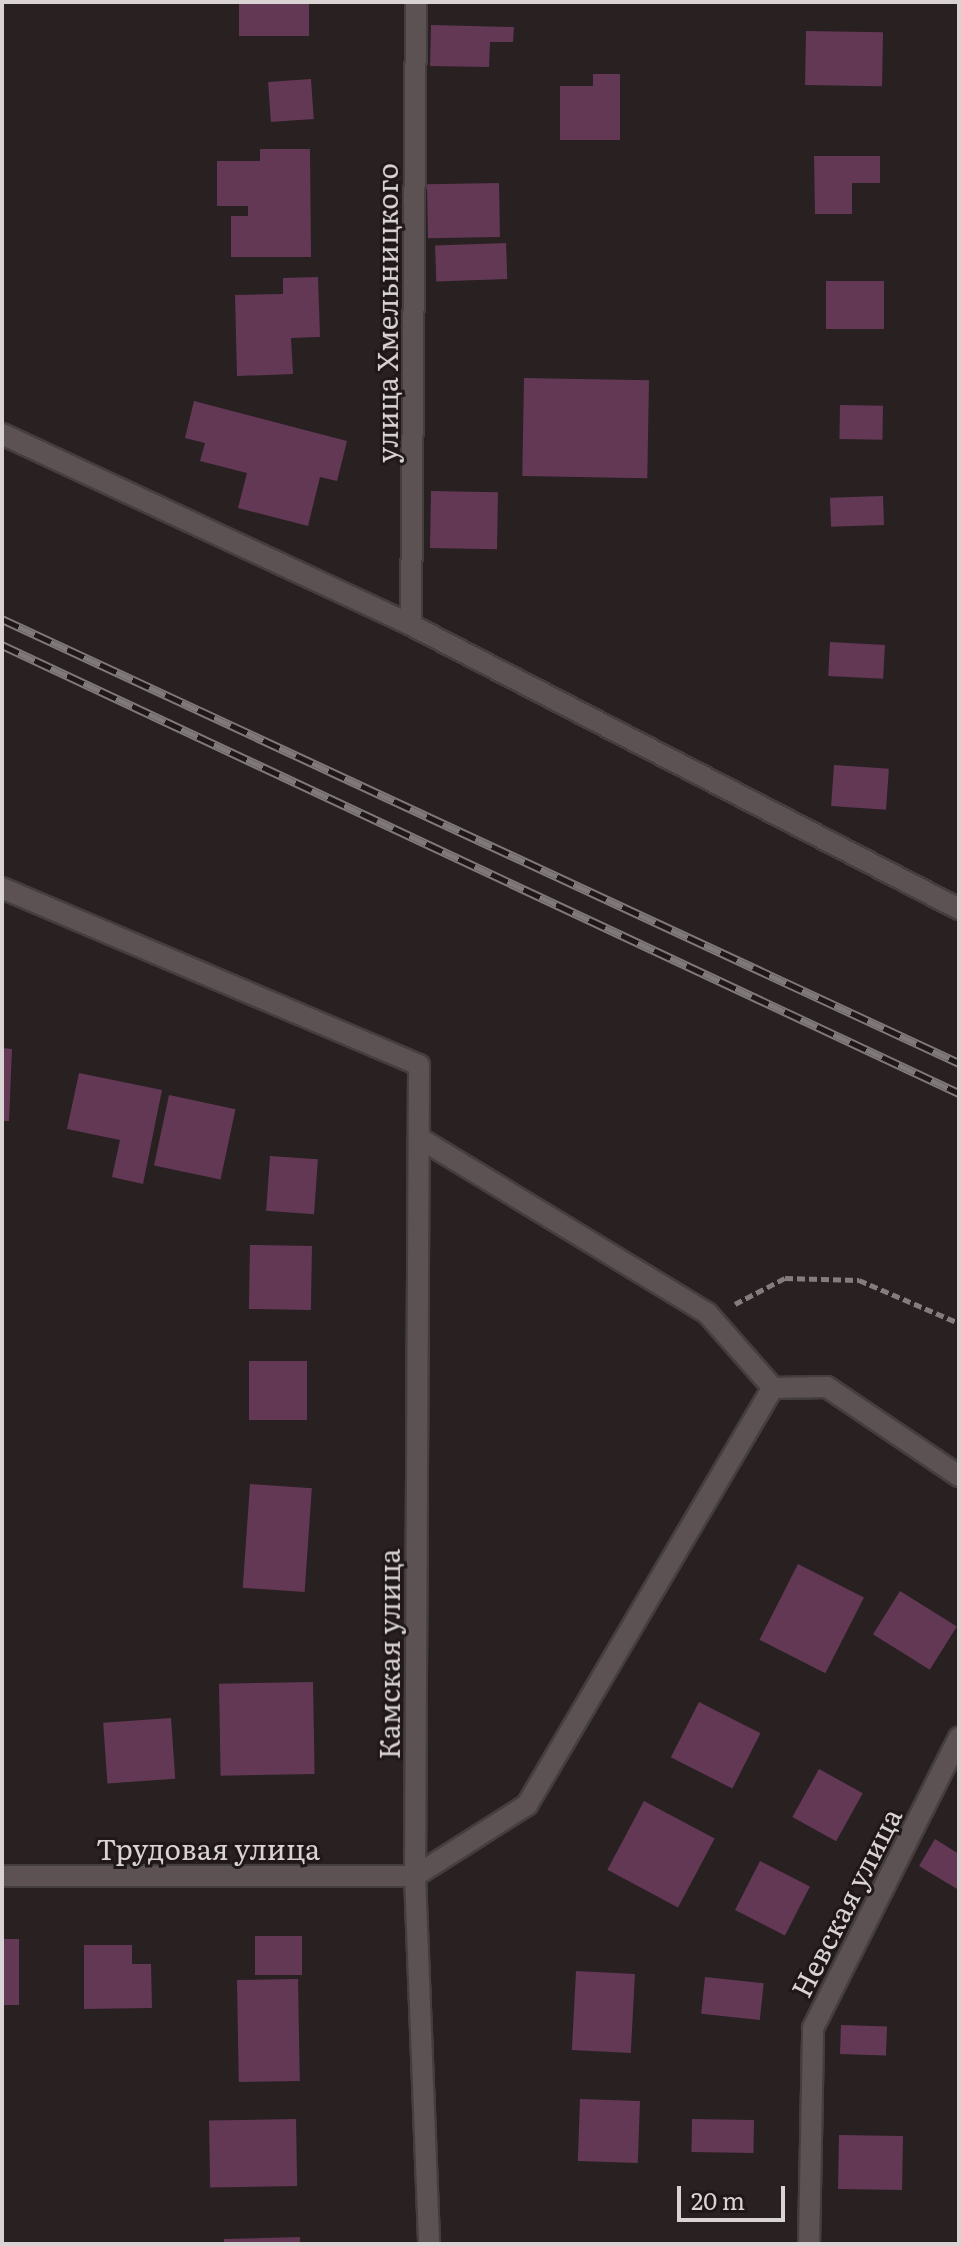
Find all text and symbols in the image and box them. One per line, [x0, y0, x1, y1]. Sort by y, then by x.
street label: улица Хмельницкого [369, 163, 403, 463]
street label: Камская улица [371, 1549, 405, 1759]
street label: Невская улица [783, 1802, 907, 2002]
street label: Трудовая улица [96, 1831, 320, 1865]
scale bar [681, 2170, 789, 2220]
text: 20 m [691, 2182, 745, 2217]

